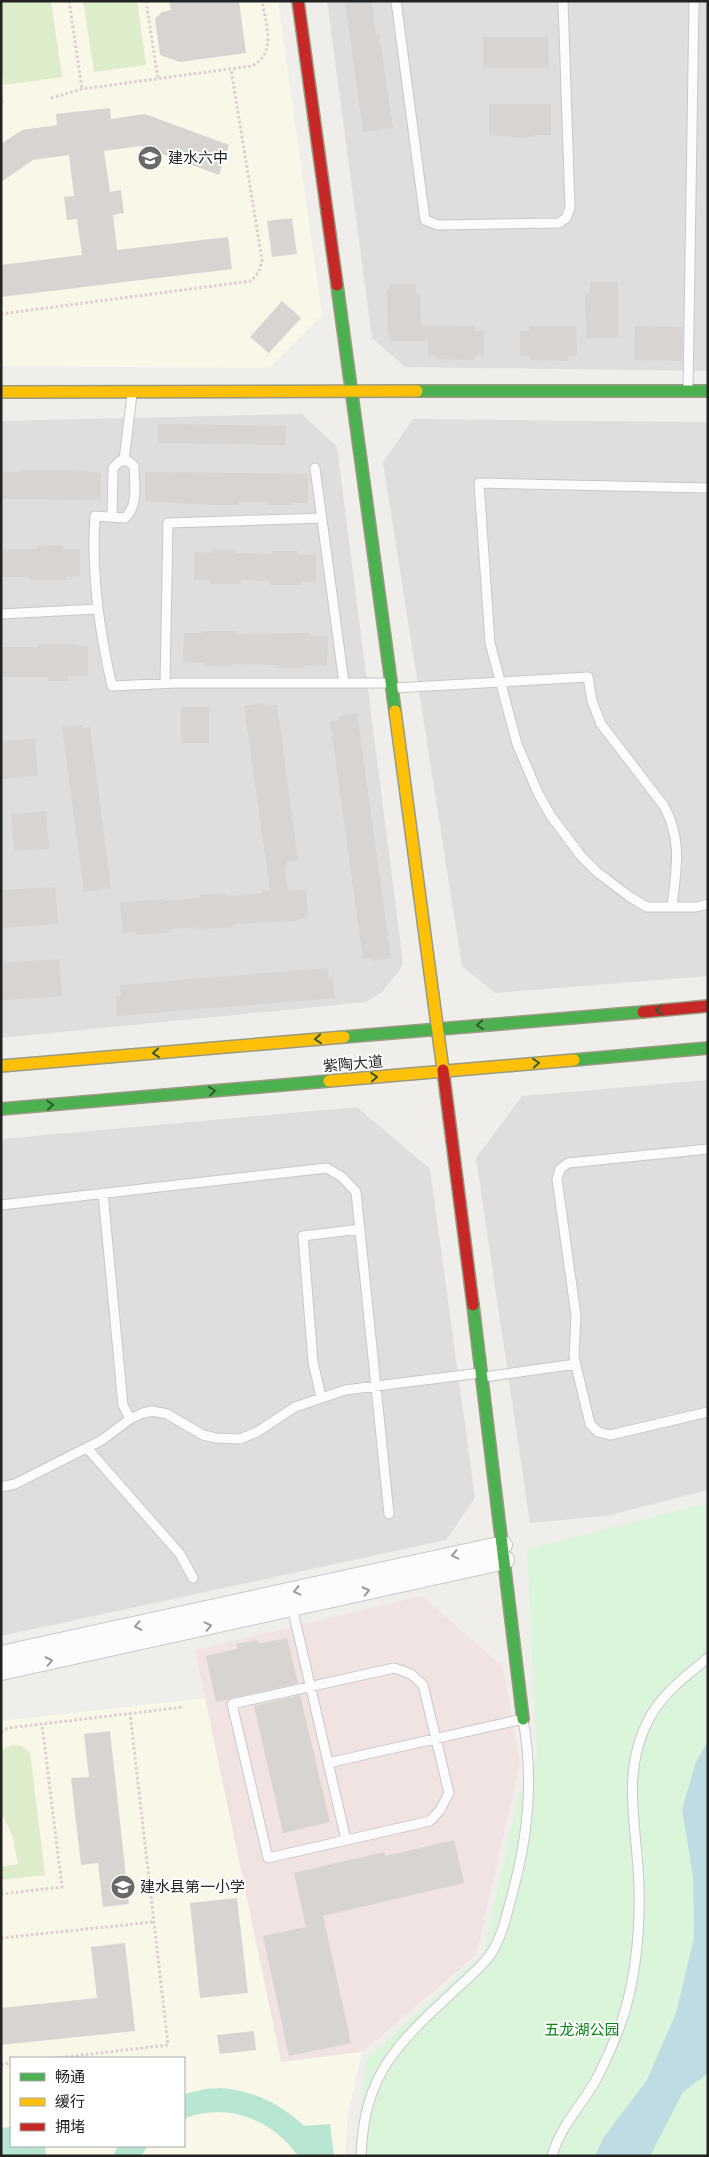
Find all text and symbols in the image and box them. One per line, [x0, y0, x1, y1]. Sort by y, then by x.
school or university icon: 建水六中 [137, 145, 163, 171]
place label: 建水六中 [168, 148, 228, 168]
one-way arrow [655, 1004, 663, 1015]
one-way arrow [476, 1019, 484, 1030]
one-way arrow [314, 1033, 322, 1044]
one-way arrow [152, 1047, 160, 1058]
street label: 紫陶大道 [322, 1051, 384, 1077]
one-way arrow [532, 1058, 540, 1069]
one-way arrow [370, 1072, 378, 1083]
one-way arrow [208, 1085, 216, 1096]
one-way arrow [46, 1100, 54, 1111]
one-way arrow [451, 1549, 460, 1560]
one-way arrow [292, 1585, 301, 1596]
one-way arrow [362, 1586, 371, 1597]
one-way arrow [134, 1620, 143, 1631]
one-way arrow [203, 1621, 212, 1632]
one-way arrow [45, 1656, 53, 1667]
school or university icon: 建水县第一小学 [110, 1874, 136, 1900]
place label: 建水县第一小学 [140, 1877, 245, 1897]
park label: 五龙湖公园 [544, 2020, 620, 2040]
legend [10, 2057, 185, 2147]
text: 畅通 [55, 2067, 85, 2087]
text: 缓行 [55, 2092, 85, 2112]
text: 拥堵 [55, 2117, 85, 2137]

